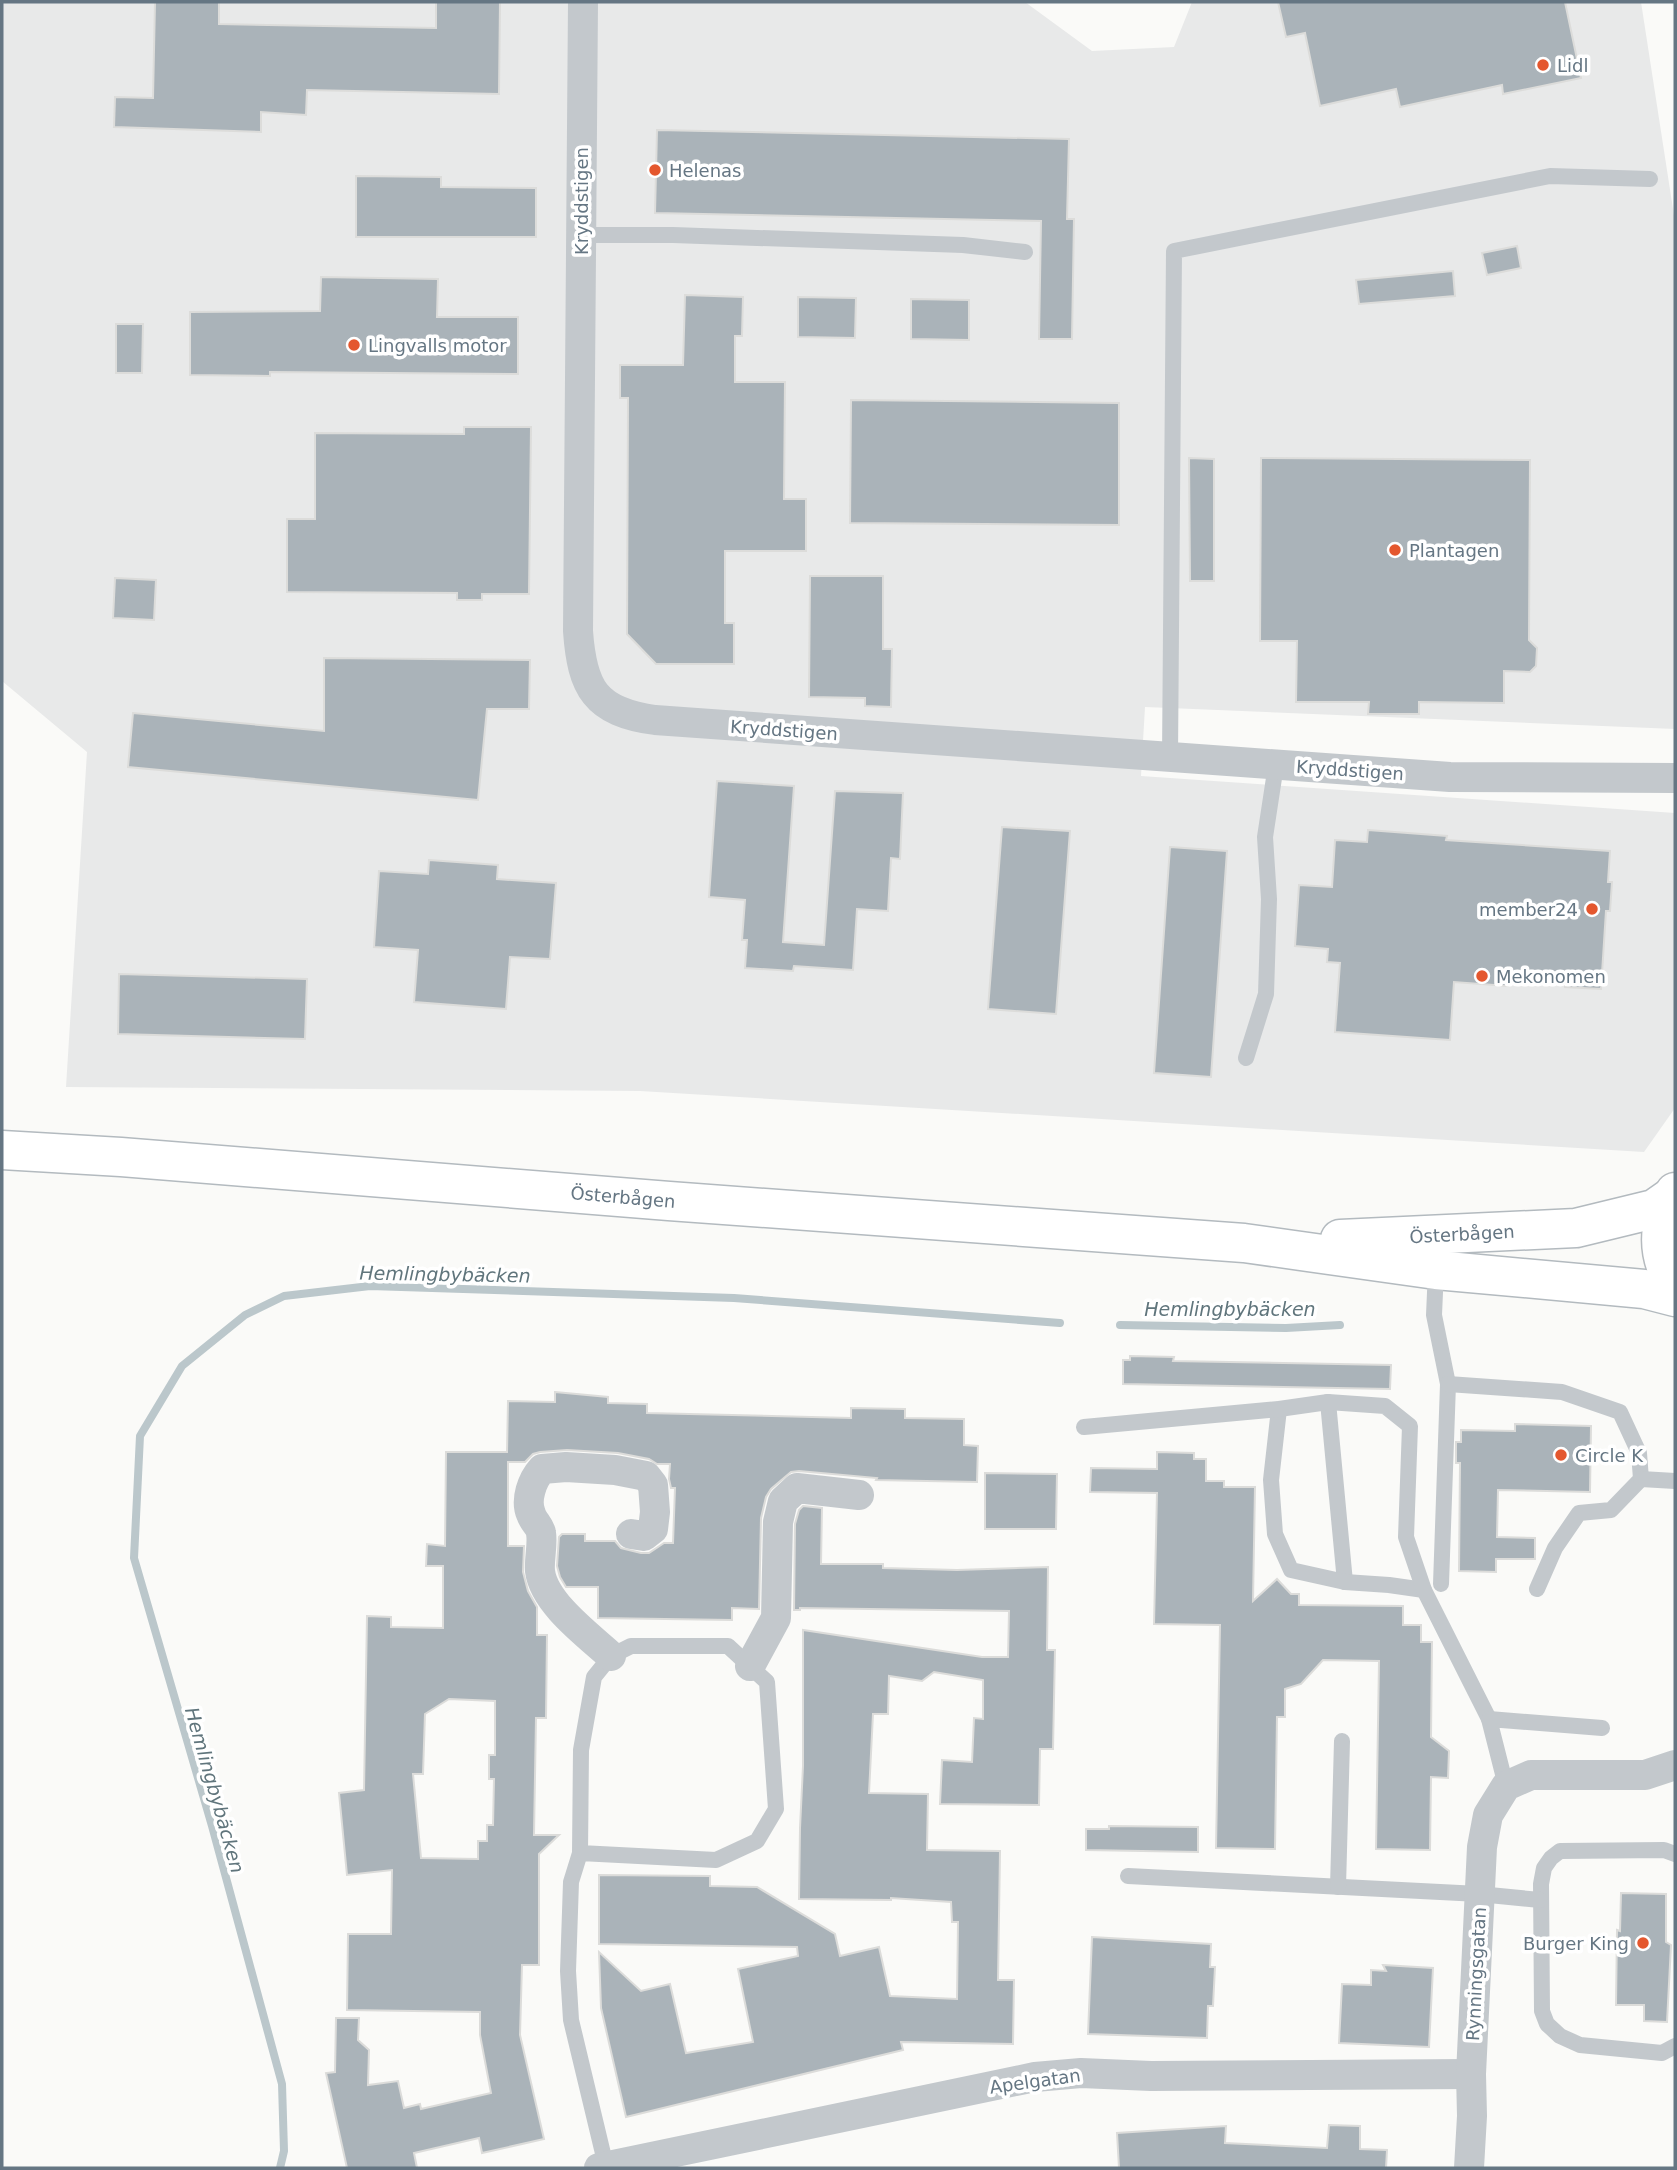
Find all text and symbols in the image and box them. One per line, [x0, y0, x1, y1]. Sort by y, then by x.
place label: Lidl [1557, 55, 1588, 76]
marker: Lidl [1535, 57, 1551, 73]
street label: Kryddstigen [571, 147, 592, 255]
place label: Helenas [669, 160, 742, 181]
marker: Helenas [647, 162, 663, 178]
place label: Lingvalls motor [368, 335, 507, 356]
marker: Lingvalls motor [346, 337, 362, 353]
place label: Plantagen [1409, 540, 1499, 561]
marker: Plantagen [1387, 542, 1403, 558]
street label: Kryddstigen [729, 716, 839, 744]
street label: Kryddstigen [1295, 756, 1405, 784]
place label: member24 [1479, 899, 1578, 920]
marker: member24 [1584, 901, 1600, 917]
place label: Mekonomen [1496, 966, 1606, 987]
marker: Mekonomen [1474, 968, 1490, 984]
street label: Österbågen [570, 1182, 676, 1212]
street label: Österbågen [1409, 1221, 1515, 1247]
water label: Hemlingbybäcken [359, 1262, 531, 1286]
water label: Hemlingbybäcken [1144, 1298, 1316, 1320]
place label: Circle K [1575, 1445, 1644, 1466]
marker: Circle K [1553, 1447, 1569, 1463]
water label: Hemlingbybäcken [181, 1705, 249, 1875]
street label: Rynningsgatan [1462, 1906, 1490, 2042]
place label: Burger King [1523, 1933, 1629, 1954]
marker: Burger King [1635, 1935, 1651, 1951]
street label: Apelgatan [988, 2064, 1082, 2098]

